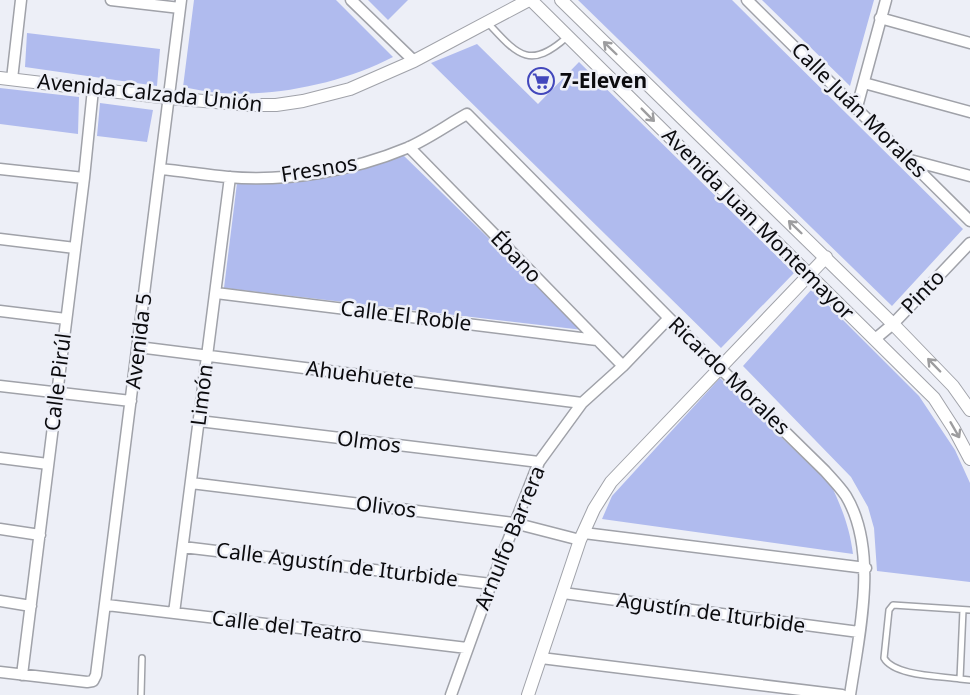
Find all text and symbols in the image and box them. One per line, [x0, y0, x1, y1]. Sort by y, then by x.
street label: Calle Juán Morales [786, 35, 934, 183]
one-way arrow [603, 40, 618, 55]
street label: Avenida Calzada Unión [36, 66, 264, 118]
supermarket icon: 7-Eleven [526, 66, 556, 96]
place label: 7-Eleven [560, 66, 647, 94]
one-way arrow [640, 108, 655, 122]
street label: Avenida Juan Montemayor [657, 121, 861, 326]
street label: Fresnos [279, 148, 359, 188]
one-way arrow [788, 220, 803, 235]
street label: Ébano [485, 224, 548, 288]
street label: Pinto [894, 263, 950, 320]
street label: Avenida 5 [118, 291, 158, 390]
street label: Calle El Roble [339, 293, 473, 337]
street label: Ricardo Morales [663, 310, 797, 441]
street label: Calle Pirúl [37, 331, 77, 432]
street label: Ahuehuete [305, 354, 416, 395]
one-way arrow [926, 357, 941, 372]
street label: Limón [183, 363, 219, 427]
one-way arrow [949, 421, 961, 438]
street label: Olmos [336, 423, 403, 459]
street label: Arnulfo Barrera [467, 461, 551, 614]
street label: Olivos [354, 488, 418, 524]
street label: Calle Agustín de Iturbide [214, 535, 460, 593]
street label: Agustín de Iturbide [615, 585, 807, 639]
street label: Calle del Teatro [210, 603, 364, 649]

